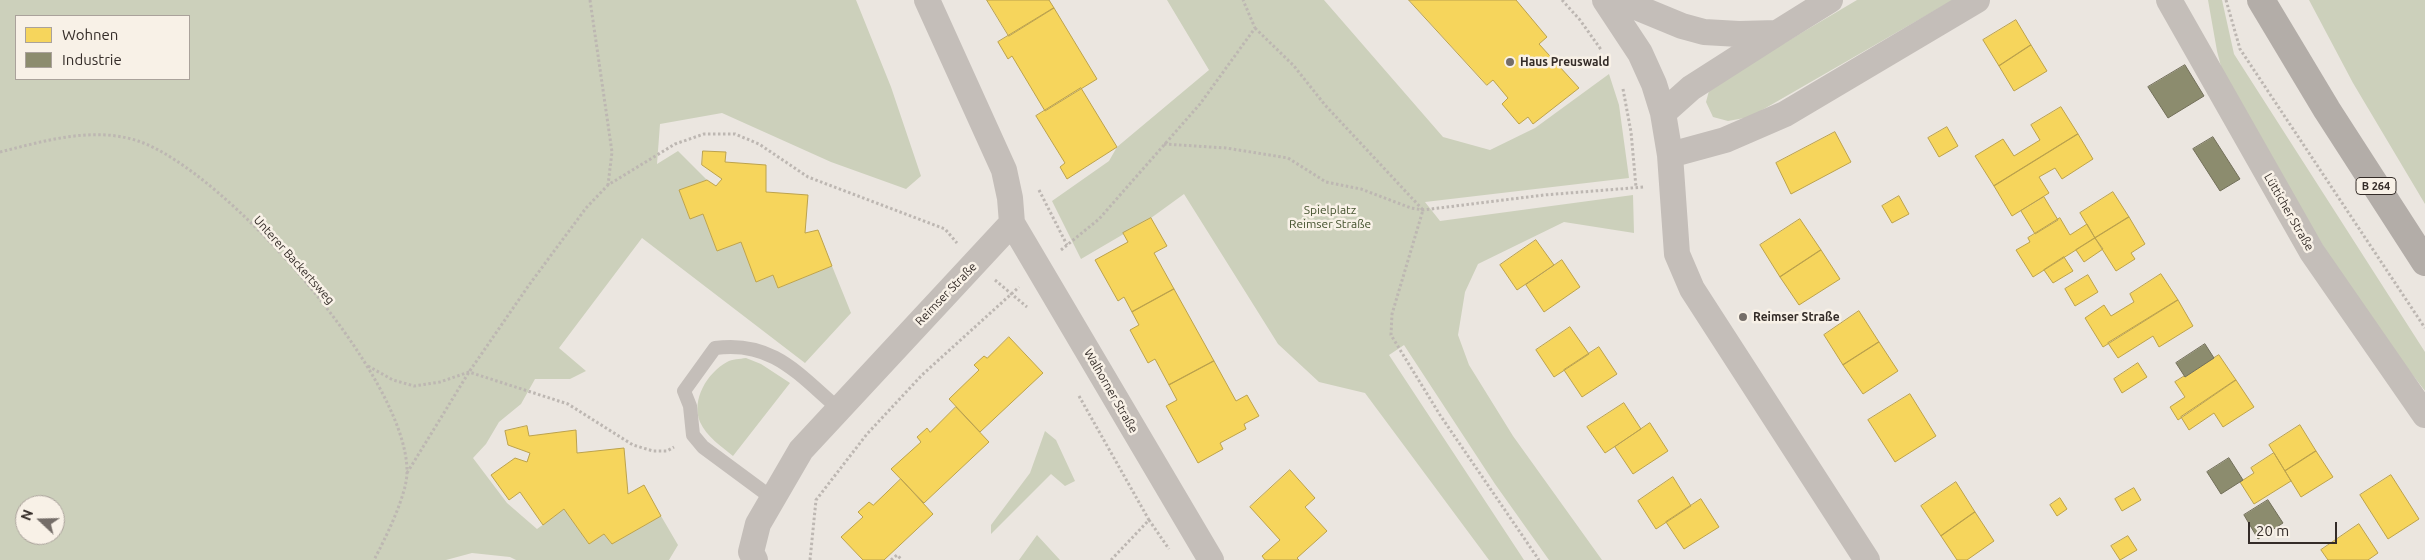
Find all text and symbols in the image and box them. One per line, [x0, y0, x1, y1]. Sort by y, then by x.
legend [15, 15, 190, 80]
text: Wohnen [62, 26, 118, 43]
text: Industrie [62, 51, 122, 68]
place label: Haus Preuswald [1520, 55, 1609, 69]
marker: Haus Preuswald [1504, 56, 1516, 68]
street label: Lütticher Straße [2261, 171, 2317, 253]
road number: B 264 [2356, 178, 2396, 195]
park label: Spielplatz Reimser Straße [1289, 203, 1371, 231]
street label: Unterer Backertsweg [251, 213, 337, 307]
street label: Reimser Straße [912, 259, 980, 329]
place label: Reimser Straße [1753, 310, 1840, 324]
marker: Reimser Straße [1737, 311, 1749, 323]
street label: Walhorner Straße [1081, 346, 1141, 436]
north arrow [15, 495, 65, 545]
text: N [18, 507, 36, 523]
scale bar [2250, 512, 2339, 544]
text: 20 m [2256, 522, 2289, 539]

